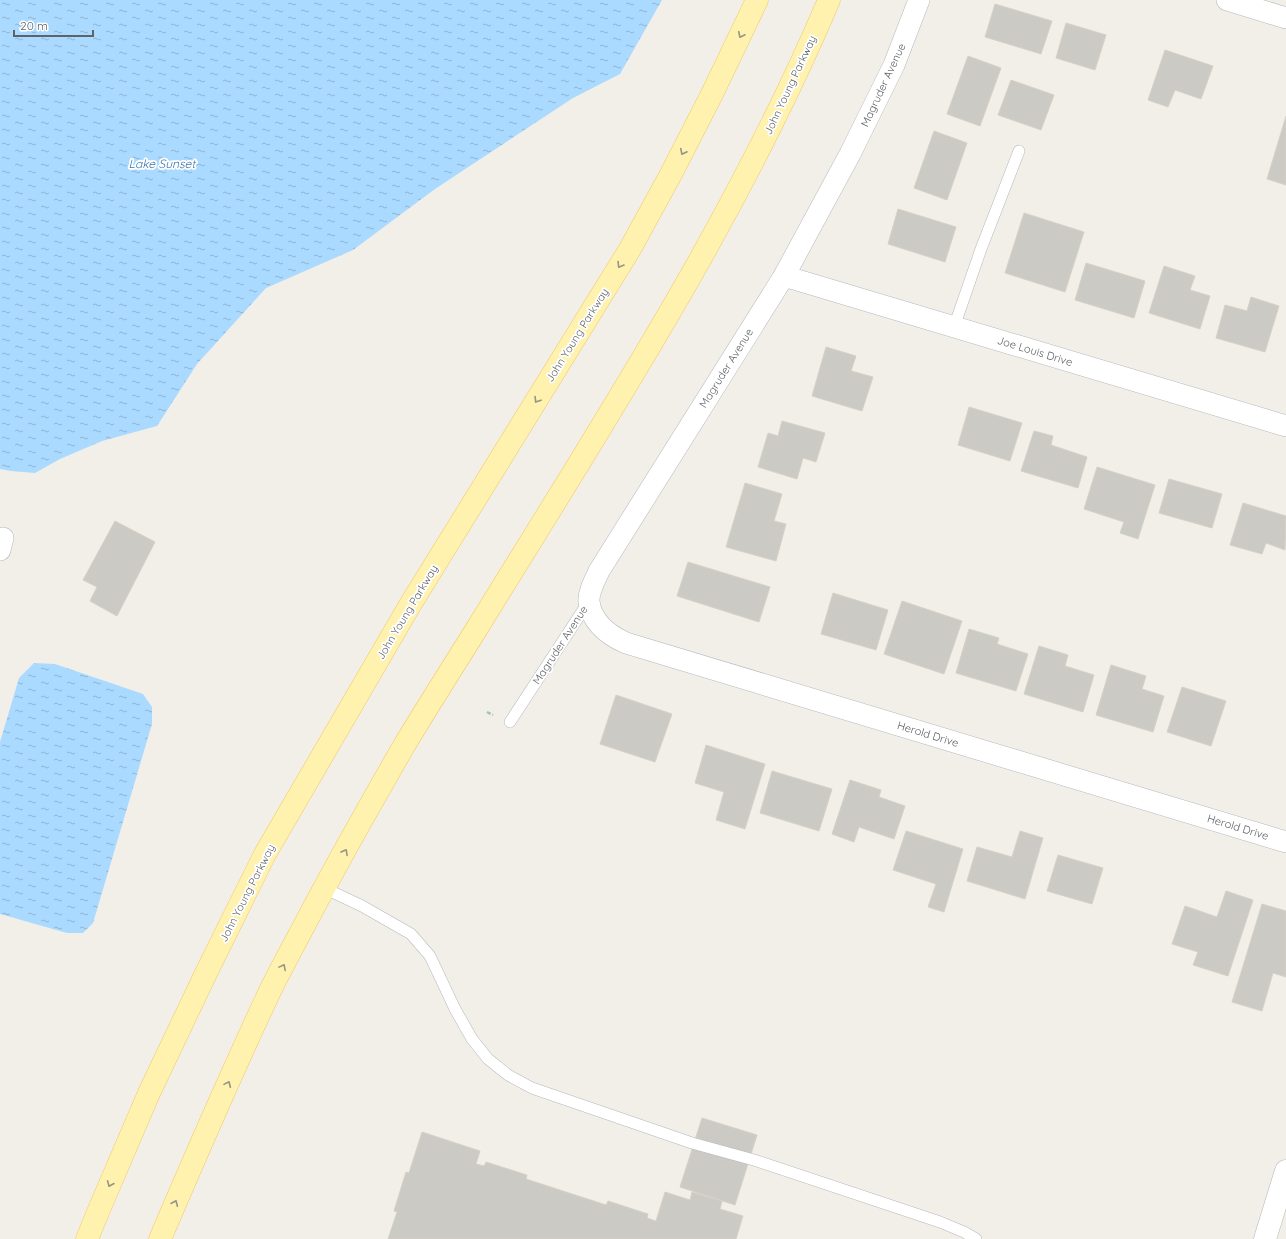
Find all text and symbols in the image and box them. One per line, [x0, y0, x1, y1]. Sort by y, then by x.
scale bar [14, 12, 93, 38]
text: 20 m [20, 18, 48, 33]
one-way arrow [738, 31, 745, 39]
street label: John Young Parkway [761, 33, 819, 137]
street label: Magruder Avenue [857, 41, 909, 129]
one-way arrow [680, 147, 687, 155]
water label: Lake Sunset [129, 156, 197, 171]
one-way arrow [617, 261, 624, 268]
street label: John Young Parkway [542, 286, 612, 384]
street label: Magruder Avenue [696, 326, 756, 410]
street label: Joe Louis Drive [996, 333, 1074, 369]
one-way arrow [534, 396, 542, 403]
street label: John Young Parkway [373, 562, 441, 662]
street label: Magruder Avenue [529, 603, 591, 687]
street label: Herold Drive [896, 718, 960, 750]
street label: Herold Drive [1206, 811, 1270, 843]
street label: John Young Parkway [216, 842, 278, 944]
one-way arrow [340, 849, 347, 856]
one-way arrow [278, 963, 286, 971]
one-way arrow [223, 1081, 231, 1089]
one-way arrow [107, 1179, 115, 1187]
one-way arrow [171, 1200, 179, 1207]

